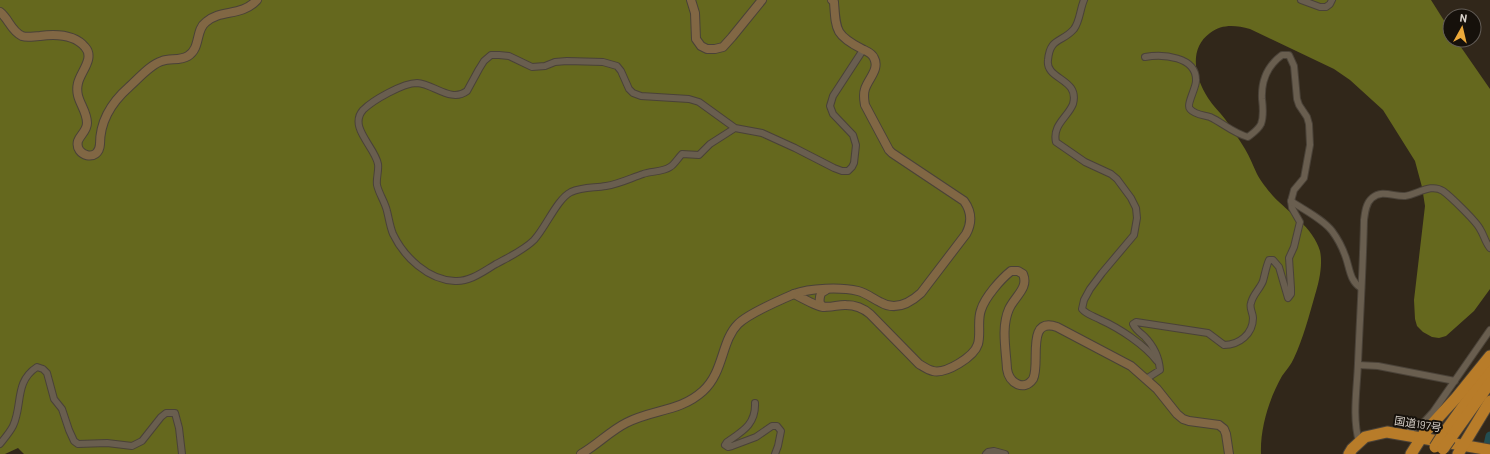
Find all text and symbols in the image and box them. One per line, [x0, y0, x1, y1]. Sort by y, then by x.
north arrow [1442, 8, 1482, 48]
text: N [1459, 11, 1468, 25]
street label: 国道197号 [1393, 413, 1443, 434]

